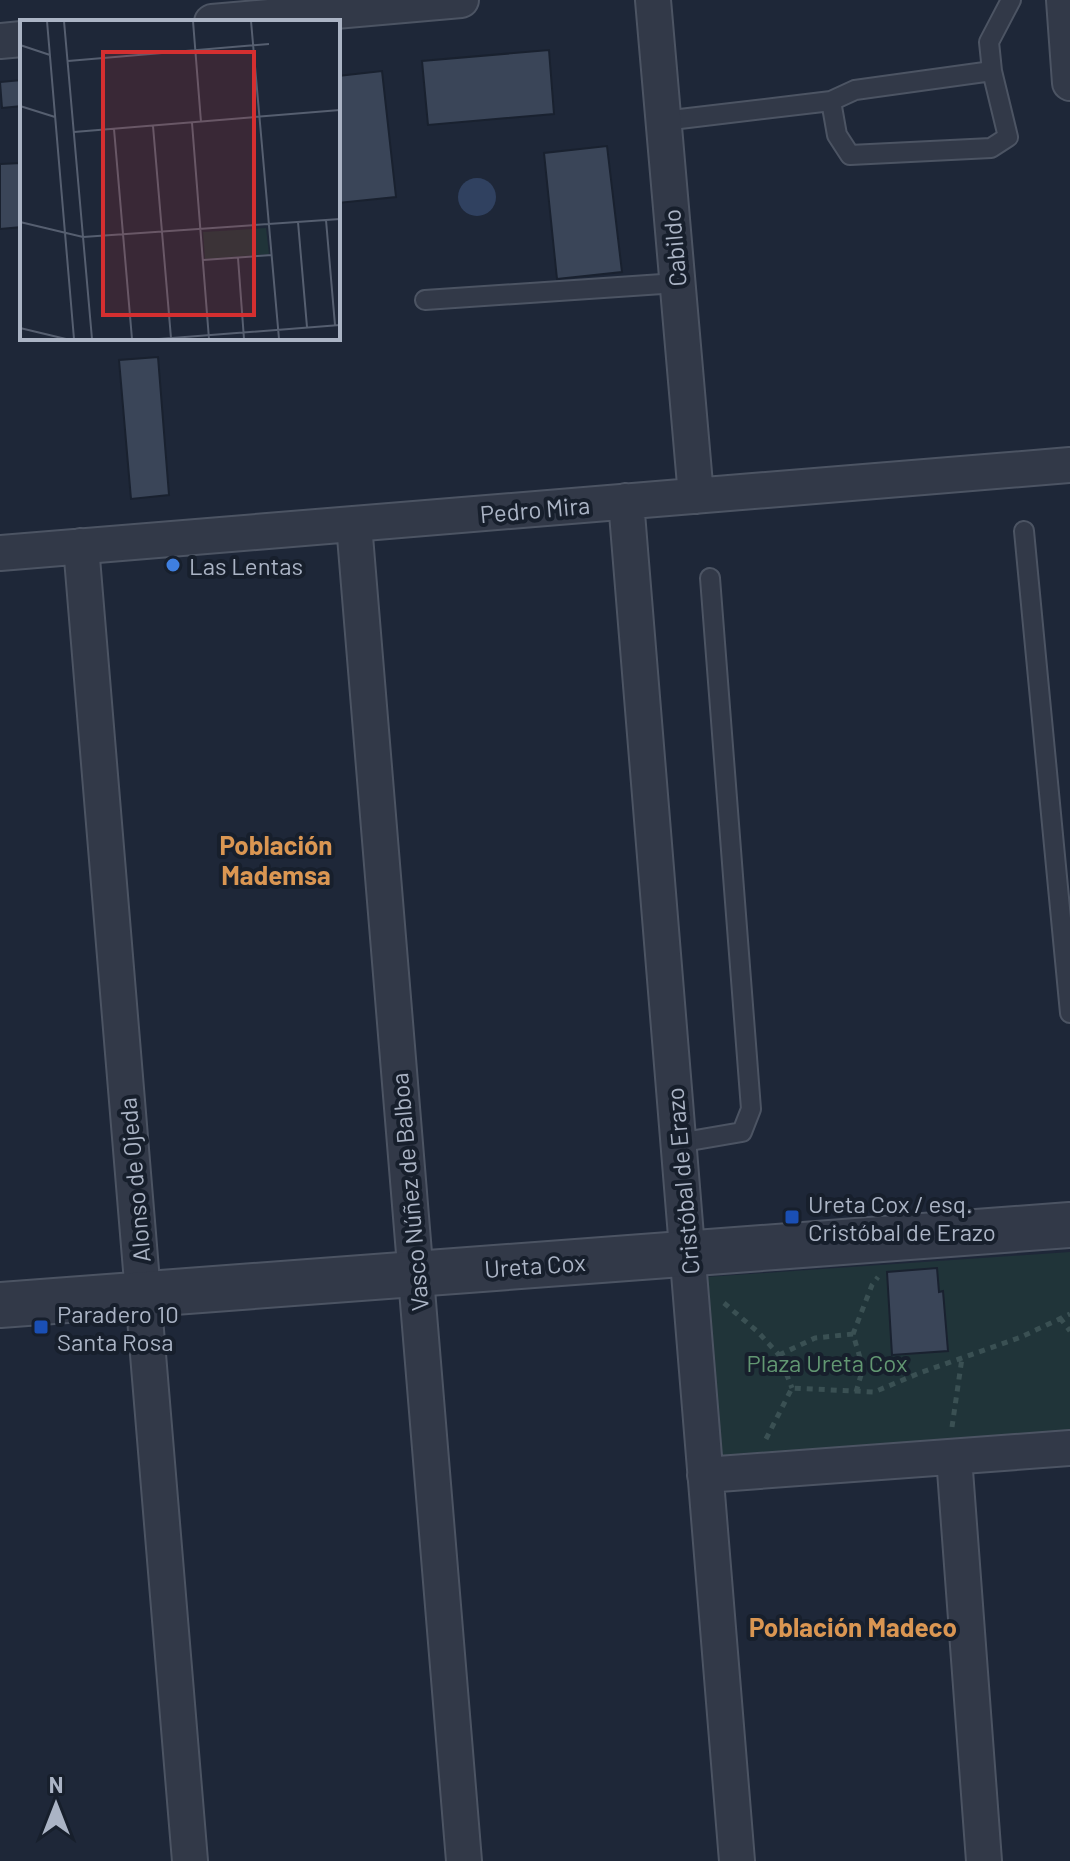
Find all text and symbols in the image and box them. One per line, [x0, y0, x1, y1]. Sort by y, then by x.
inset map [20, 20, 340, 340]
street label: Cabildo [656, 208, 692, 288]
street label: Pedro Mira [479, 490, 591, 528]
place label: Las Lentas [189, 551, 303, 580]
marker: Las Lentas [164, 556, 182, 574]
district label: Población Mademsa [219, 829, 333, 890]
street label: Vasco Núñez de Balboa [384, 1072, 434, 1312]
street label: Cristóbal de Erazo [659, 1086, 705, 1276]
street label: Alonso de Ojeda [112, 1096, 156, 1264]
place label: Ureta Cox / esq. Cristóbal de Erazo [808, 1189, 996, 1246]
marker: Ureta Cox / esq. Cristóbal de Erazo [783, 1208, 801, 1226]
street label: Ureta Cox [483, 1247, 587, 1283]
place label: Paradero 10 Santa Rosa [57, 1299, 179, 1356]
marker: Paradero 10 Santa Rosa [32, 1318, 50, 1336]
park label: Plaza Ureta Cox [746, 1348, 908, 1377]
district label: Población Madeco [749, 1611, 957, 1642]
north arrow [16, 1765, 96, 1845]
text: N [49, 1771, 63, 1797]

